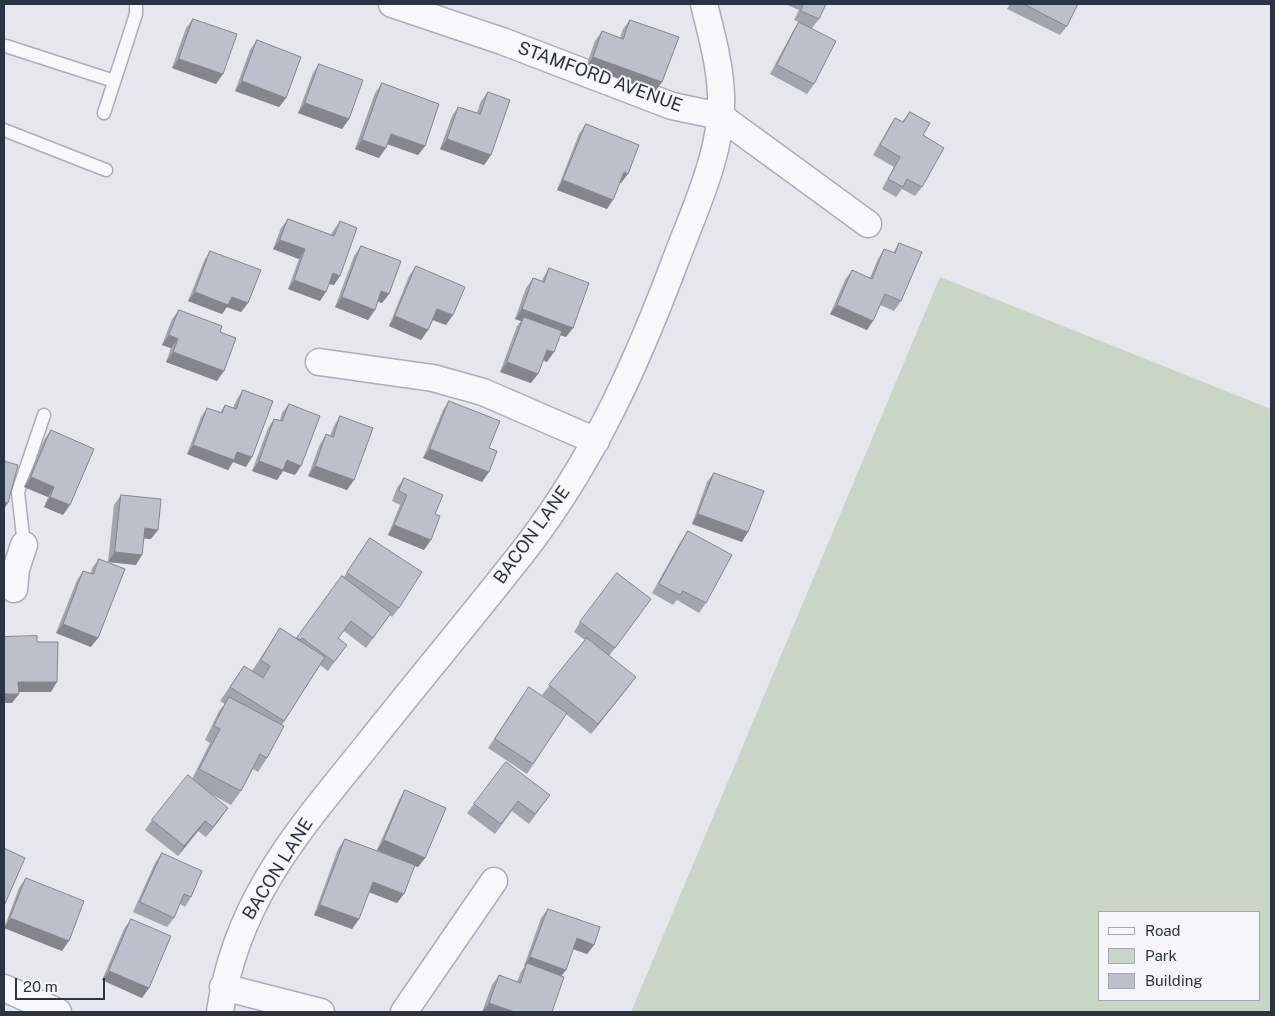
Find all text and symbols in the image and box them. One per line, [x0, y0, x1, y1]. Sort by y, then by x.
street label: STAMFORD AVENUE [515, 37, 685, 117]
street label: BACON LANE [489, 482, 575, 588]
street label: BACON LANE [238, 814, 318, 924]
legend [1098, 911, 1260, 1001]
text: Road [1145, 922, 1181, 939]
text: Park [1145, 947, 1177, 964]
scale bar [18, 968, 108, 1000]
text: Building [1145, 972, 1203, 989]
text: 20 m [23, 978, 58, 995]

